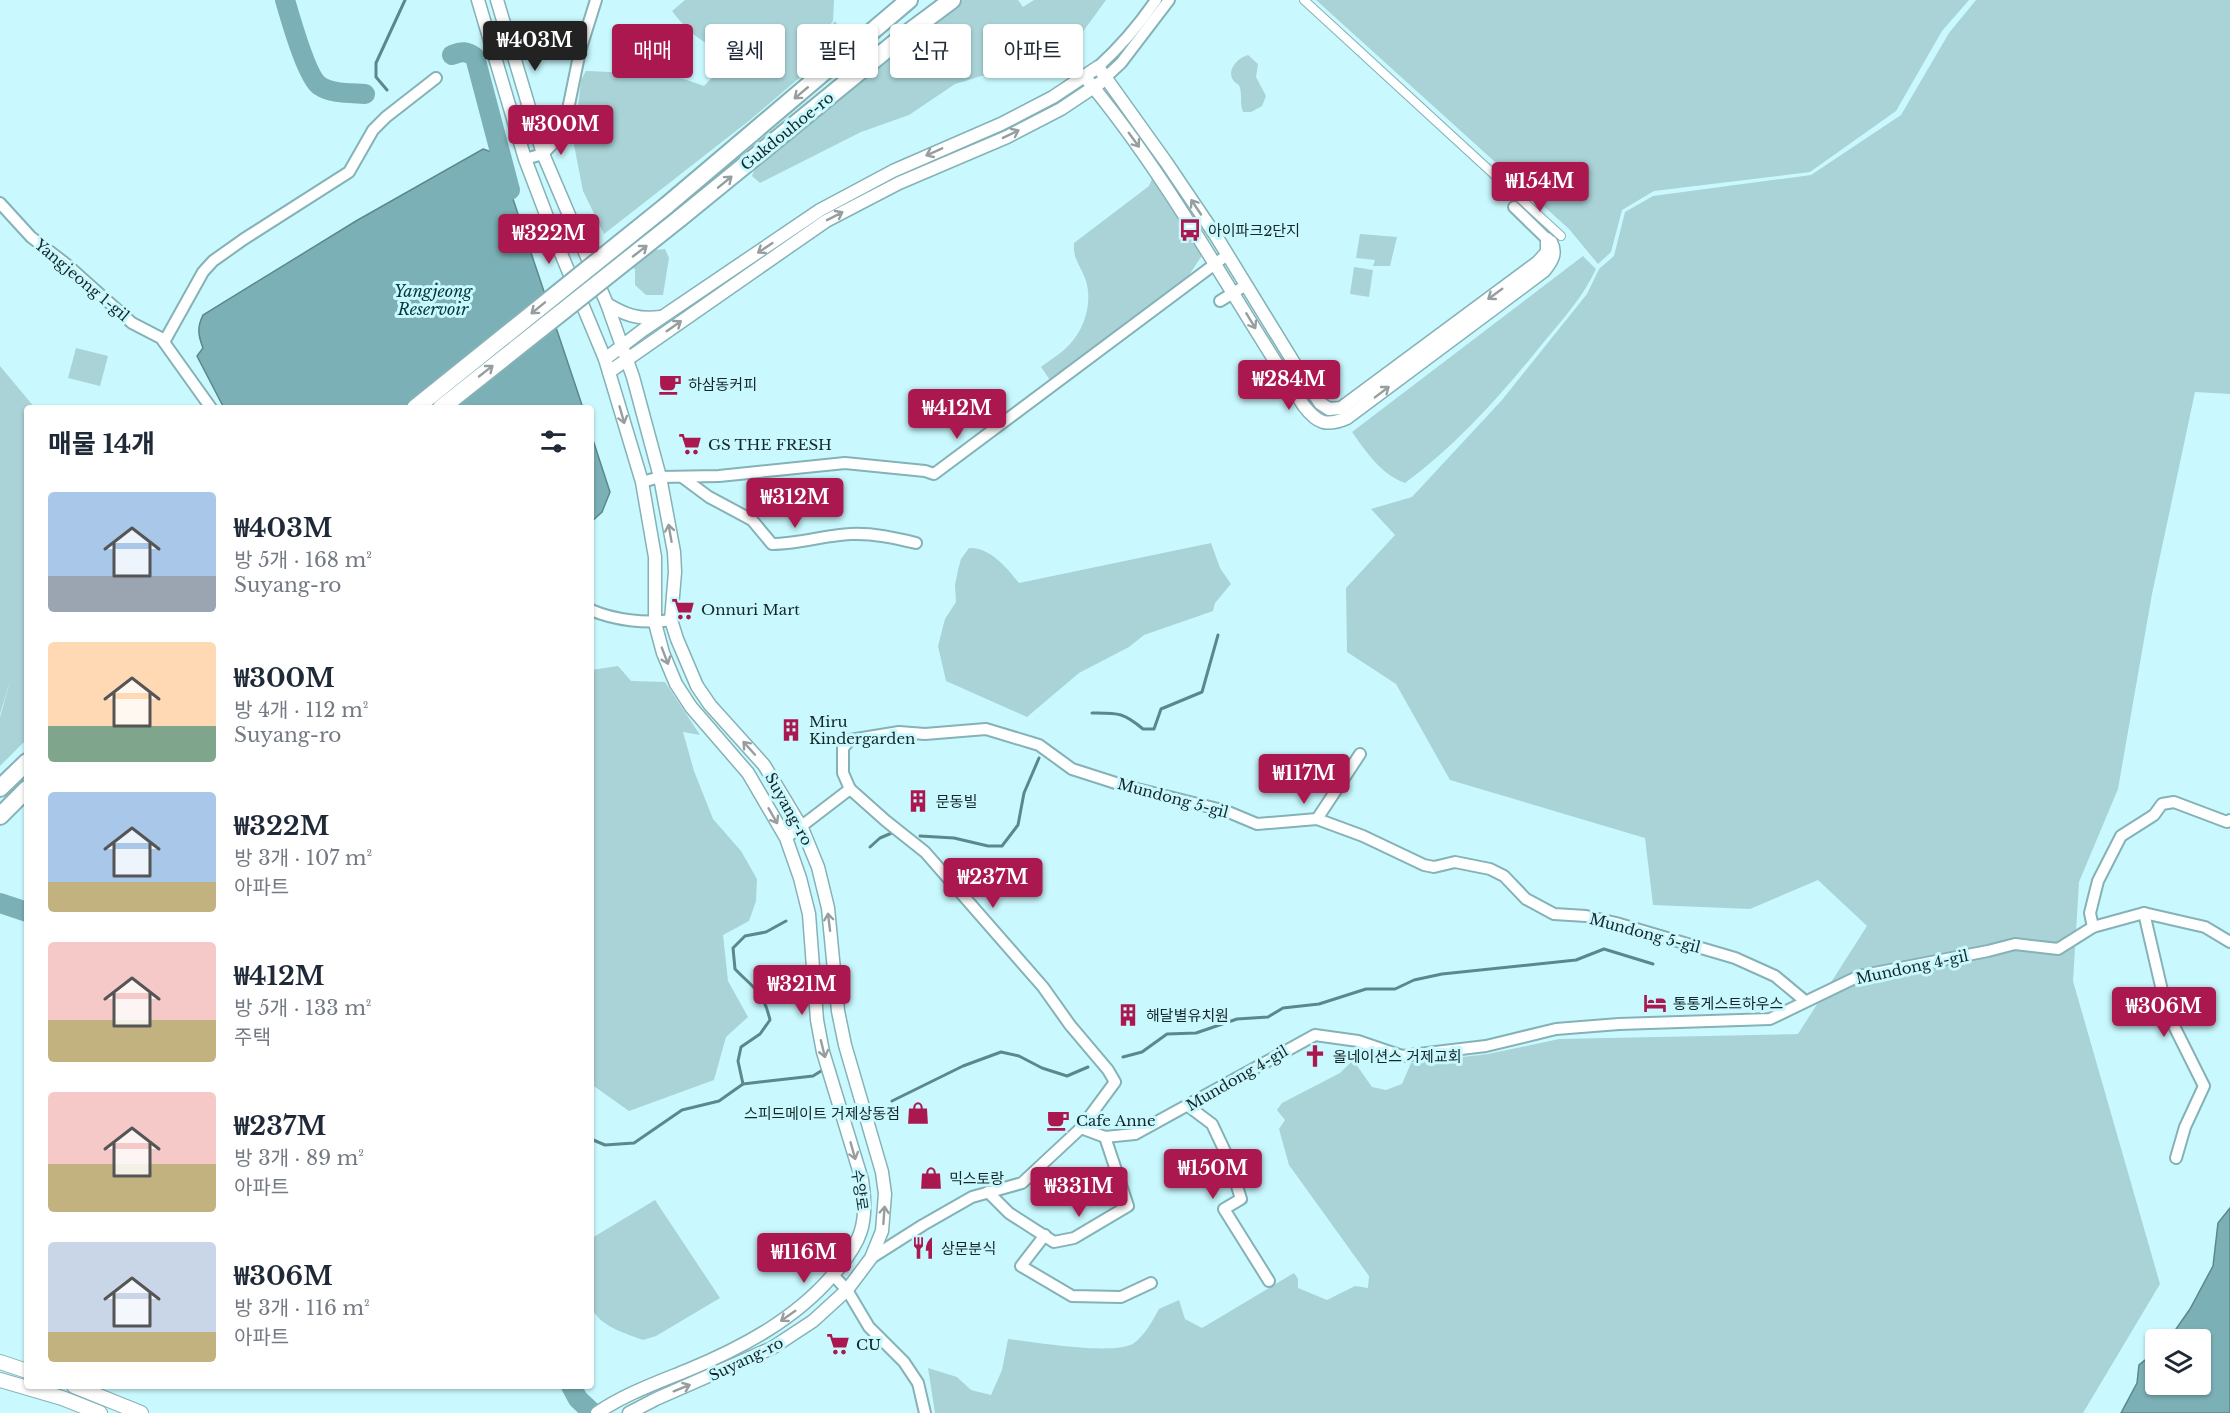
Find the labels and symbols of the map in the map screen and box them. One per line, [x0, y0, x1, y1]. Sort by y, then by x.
pin: ₩403M [493, 21, 577, 72]
one-way arrow [793, 86, 809, 99]
street label: Gukdouhoe-ro [737, 88, 838, 174]
pin: ₩300M [519, 105, 603, 156]
one-way arrow [1002, 128, 1020, 140]
one-way arrow [1128, 132, 1140, 148]
one-way arrow [926, 147, 944, 158]
pin: ₩154M [1498, 162, 1582, 213]
one-way arrow [716, 176, 732, 189]
one-way arrow [1190, 199, 1202, 216]
one-way arrow [825, 210, 843, 221]
pin: ₩322M [507, 214, 591, 265]
bus stop icon: 아이파크2단지 [1177, 217, 1203, 243]
place label: 아이파크2단지 [1208, 221, 1300, 240]
street label: Yangjeong 1-gil [30, 234, 133, 325]
one-way arrow [757, 242, 774, 254]
one-way arrow [631, 244, 647, 257]
water label: Yangjeong Reservoir [394, 281, 473, 319]
one-way arrow [1488, 288, 1504, 300]
one-way arrow [530, 301, 546, 314]
one-way arrow [1246, 312, 1258, 329]
one-way arrow [665, 320, 681, 332]
pin: ₩284M [1247, 360, 1331, 411]
one-way arrow [478, 364, 494, 377]
cafe icon: 하삼동커피 [657, 371, 683, 397]
place label: 하삼동커피 [688, 375, 757, 394]
one-way arrow [1374, 385, 1390, 398]
pin: ₩412M [915, 389, 999, 440]
one-way arrow [617, 405, 628, 424]
supermarket icon: GS THE FRESH [677, 431, 703, 457]
place label: GS THE FRESH [708, 435, 832, 454]
pin: ₩312M [753, 478, 837, 529]
one-way arrow [664, 524, 675, 543]
supermarket icon: Onnuri Mart [670, 596, 696, 622]
place label: Onnuri Mart [701, 600, 800, 619]
one-way arrow [660, 646, 671, 665]
place label: Miru Kindergarden [809, 712, 915, 748]
building icon: Miru Kindergarden [778, 717, 804, 743]
one-way arrow [741, 740, 756, 755]
pin: ₩117M [1262, 754, 1346, 805]
street label: Suyang-ro [761, 769, 817, 849]
street label: Mundong 5-gil [1115, 774, 1231, 822]
building icon: 문동빌 [905, 788, 931, 814]
place label: 문동빌 [936, 792, 977, 811]
one-way arrow [768, 808, 780, 825]
pin: ₩237M [951, 858, 1035, 909]
street label: Mundong 5-gil [1587, 909, 1703, 957]
one-way arrow [824, 912, 835, 932]
street label: Mundong 4-gil [1854, 946, 1970, 988]
pin: ₩321M [760, 965, 844, 1016]
pin: ₩306M [2122, 987, 2206, 1038]
hotel icon: 통통게스트하우스 [1642, 990, 1668, 1016]
place label: 통통게스트하우스 [1673, 994, 1784, 1013]
building icon: 해달별유치원 [1115, 1002, 1141, 1028]
place label: 해달별유치원 [1146, 1006, 1229, 1025]
one-way arrow [818, 1039, 830, 1058]
street label: Mundong 4-gil [1183, 1041, 1291, 1115]
church icon: 올네이션스 거제교회 [1302, 1043, 1328, 1069]
place label: 올네이션스 거제교회 [1333, 1047, 1462, 1066]
shop icon: 스피드메이트 거제상동점 [905, 1100, 931, 1126]
place label: 스피드메이트 거제상동점 [744, 1104, 900, 1123]
cafe icon: Cafe Anne [1045, 1107, 1071, 1133]
place label: Cafe Anne [1076, 1111, 1156, 1130]
one-way arrow [848, 1142, 859, 1161]
pin: ₩150M [1171, 1149, 1255, 1200]
shop icon: 믹스토랑 [918, 1165, 944, 1191]
pin: ₩331M [1037, 1167, 1121, 1218]
street label: 수양로 [848, 1168, 872, 1212]
place label: 믹스토랑 [949, 1169, 1004, 1188]
one-way arrow [878, 1206, 889, 1225]
pin: ₩116M [762, 1233, 846, 1284]
restaurant icon: 상문분식 [910, 1235, 936, 1261]
place label: 상문분식 [941, 1239, 996, 1258]
one-way arrow [781, 1310, 797, 1322]
supermarket icon: CU [825, 1331, 851, 1357]
street label: Suyang-ro [706, 1333, 787, 1385]
place label: CU [856, 1335, 881, 1354]
one-way arrow [673, 1382, 691, 1393]

